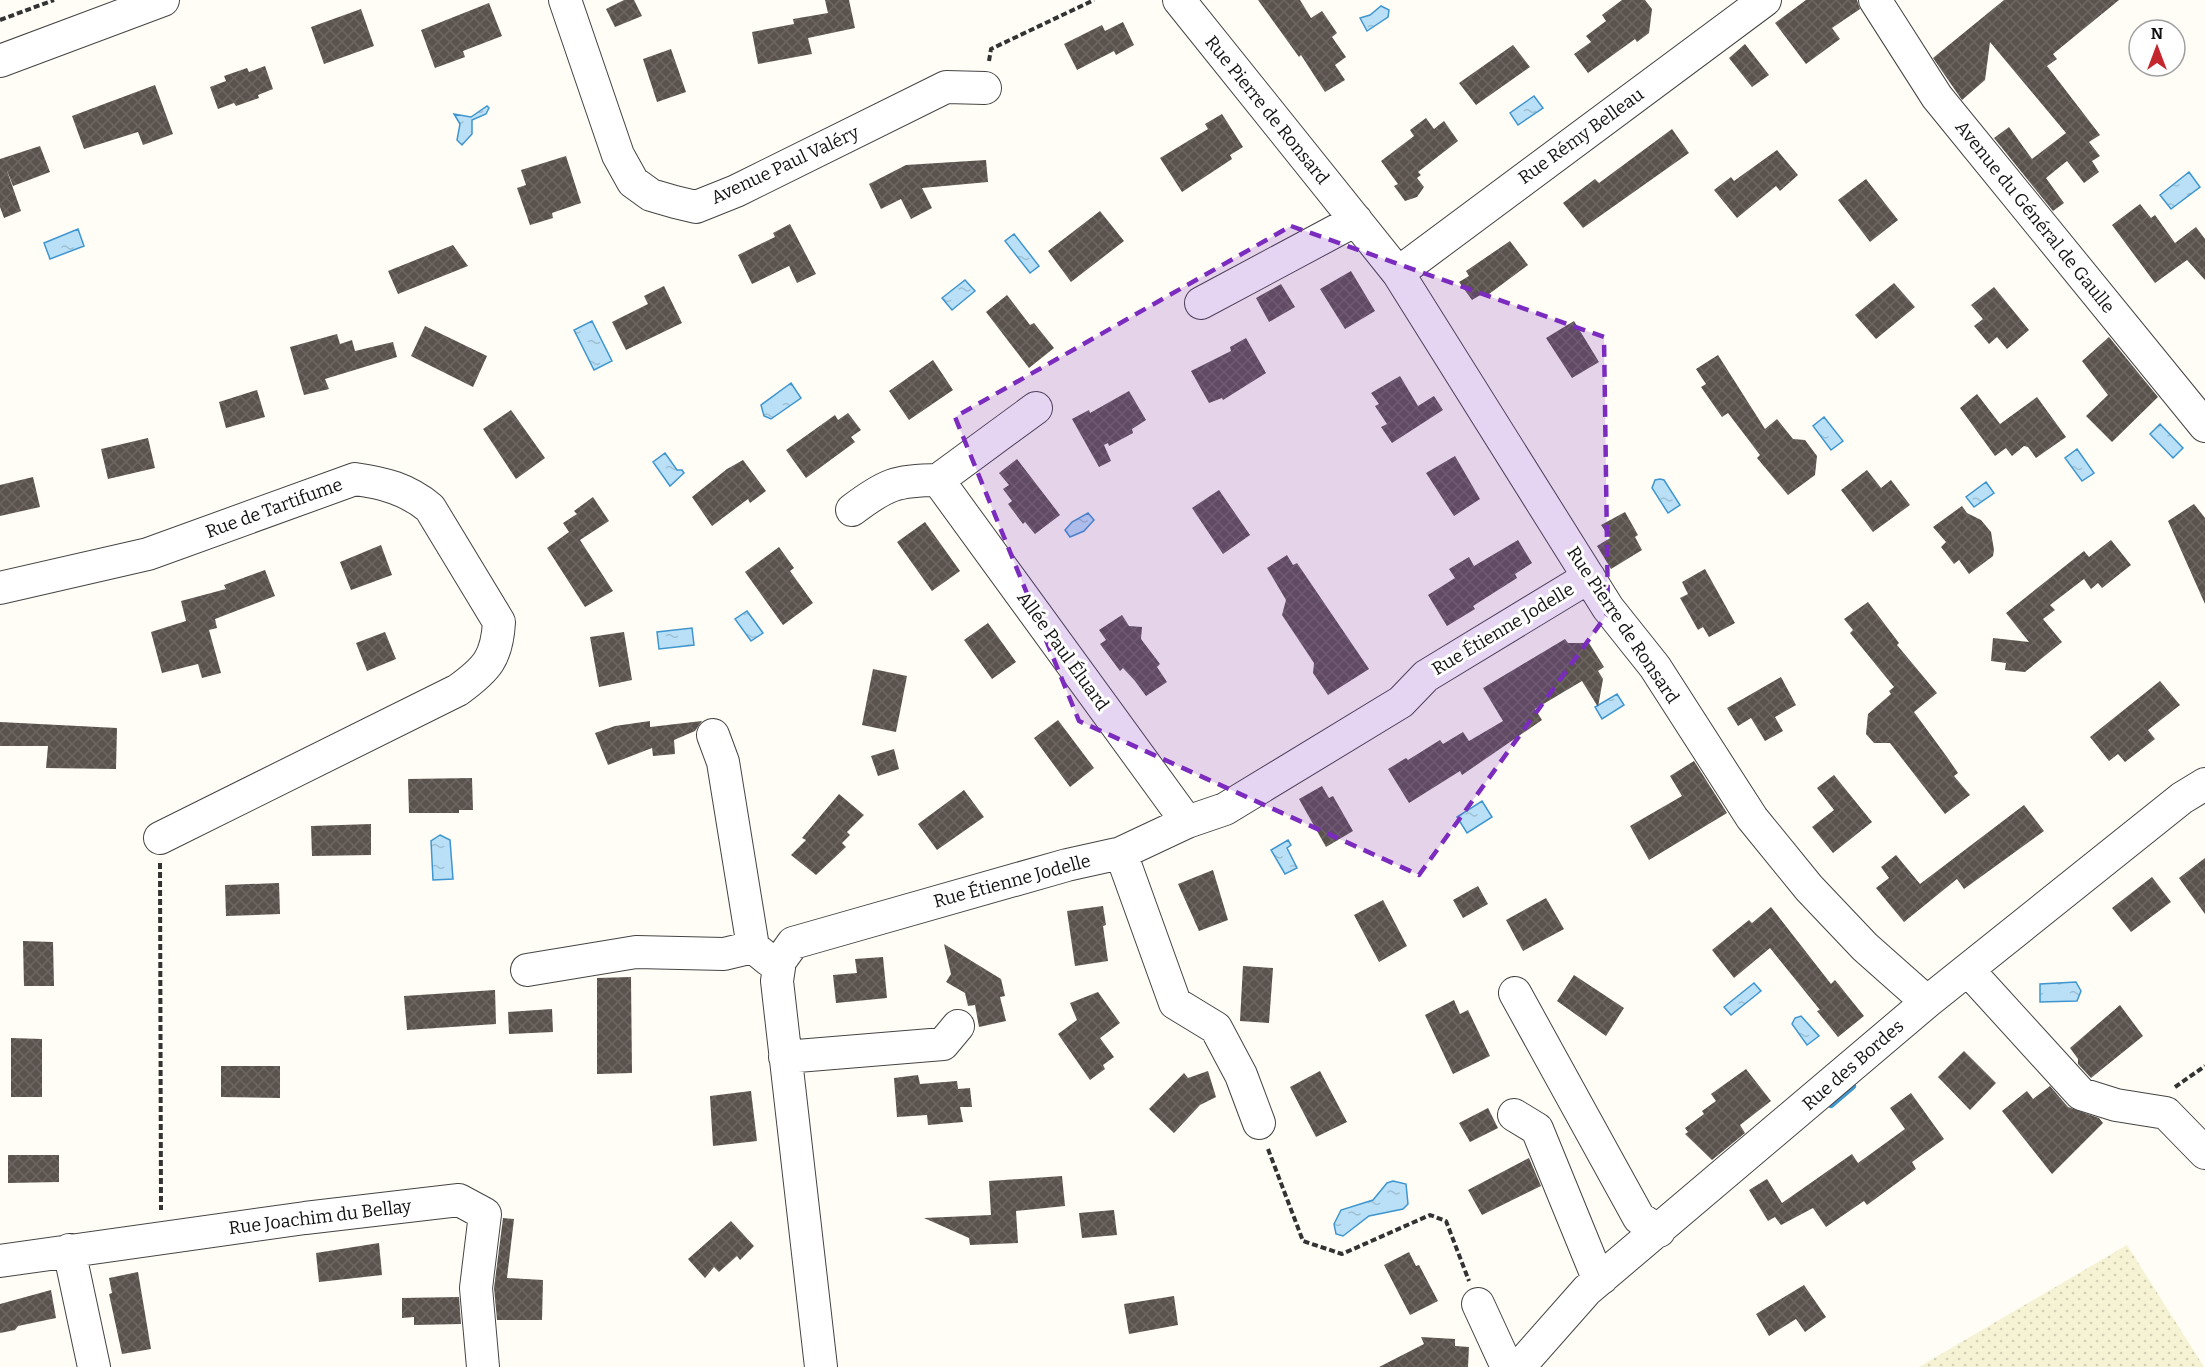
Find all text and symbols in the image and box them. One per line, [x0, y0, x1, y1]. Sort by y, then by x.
north arrow [2127, 18, 2187, 78]
text: N [2151, 24, 2163, 43]
street label: Rue Pierre de Ronsard [1200, 31, 1334, 189]
street label: Rue Rémy Belleau [1514, 83, 1648, 189]
street label: Avenue du Général de Gaulle [1951, 116, 2119, 318]
street label: Avenue Paul Valéry [708, 121, 863, 209]
street label: Rue de Tartifume [203, 473, 345, 543]
street label: Rue Pierre de Ronsard [1562, 542, 1684, 708]
street label: Rue Étienne Jodelle [1427, 577, 1578, 680]
street label: Allée Paul Éluard [1012, 587, 1115, 715]
street label: Rue Étienne Jodelle [931, 848, 1093, 913]
street label: Rue des Bordes [1798, 1015, 1908, 1115]
street label: Rue Joachim du Bellay [227, 1195, 413, 1239]

